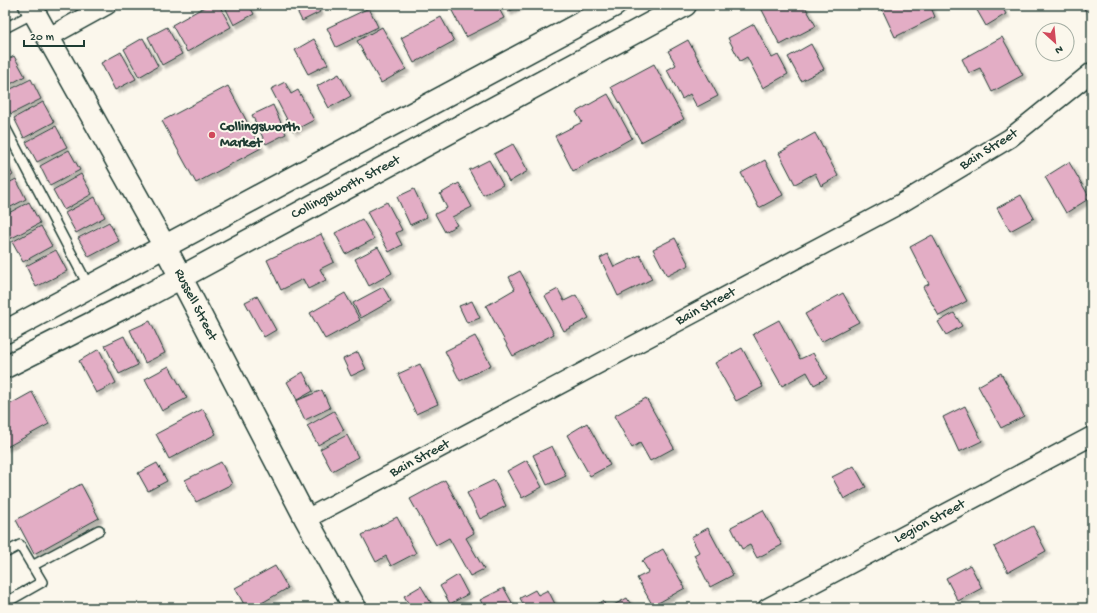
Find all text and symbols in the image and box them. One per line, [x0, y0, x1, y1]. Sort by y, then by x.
scale bar [24, 22, 84, 48]
north arrow [1035, 22, 1075, 62]
text: 20 m [30, 31, 55, 45]
text: N [1053, 42, 1065, 56]
place label: Collingsworth Market [219, 119, 301, 152]
street label: Bain Street [956, 125, 1022, 175]
marker: Collingsworth Market [207, 130, 217, 140]
street label: Collingsworth Street [289, 152, 404, 224]
street label: Russell Street [170, 266, 221, 345]
street label: Bain Street [672, 284, 740, 330]
street label: Bain Street [386, 436, 454, 482]
street label: Legion Street [892, 496, 970, 548]

